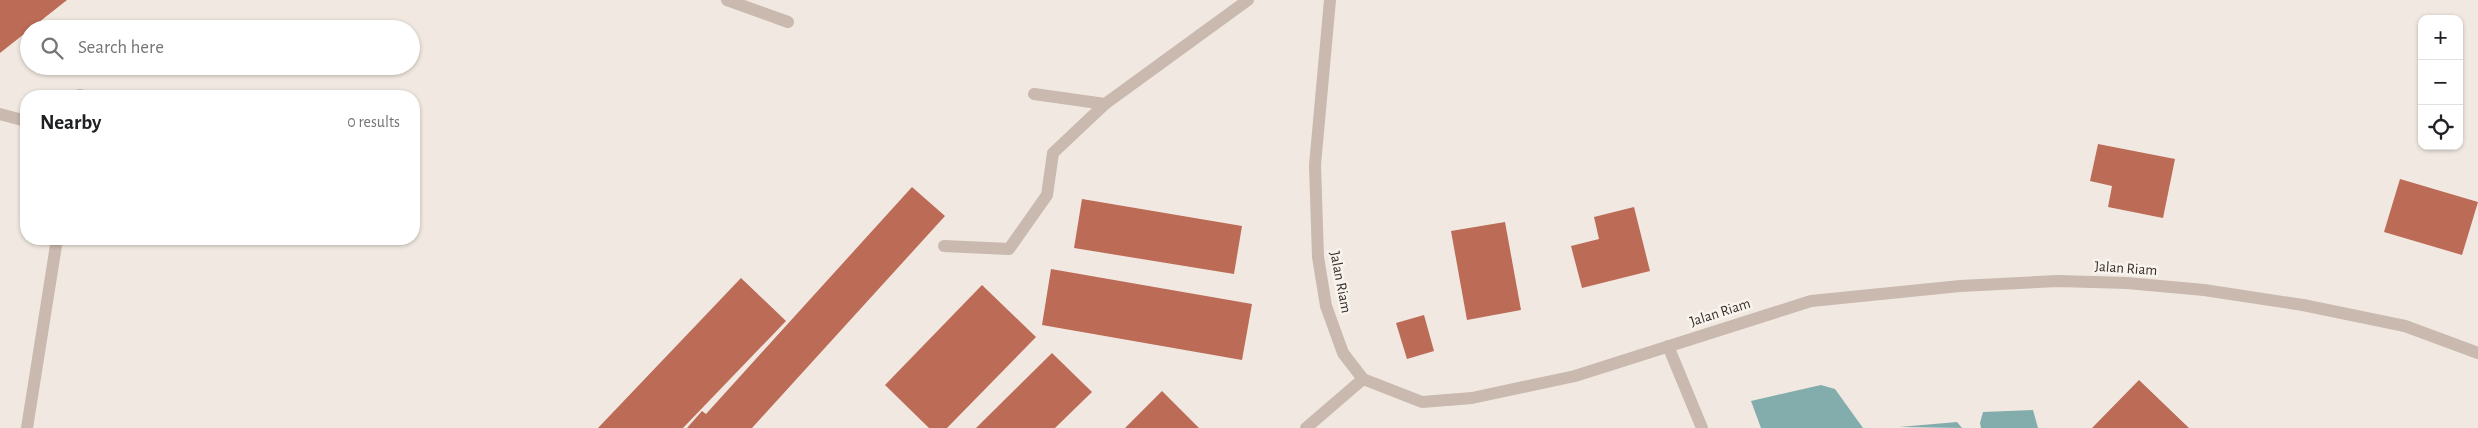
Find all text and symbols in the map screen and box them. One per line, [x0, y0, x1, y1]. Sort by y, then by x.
map controls [2418, 15, 2463, 150]
button: + [2418, 15, 2463, 60]
search box [20, 20, 420, 75]
icon: search [38, 34, 66, 62]
text: Search here [78, 38, 164, 57]
button: − [2418, 60, 2463, 105]
button: locate [2418, 105, 2463, 150]
text: Nearby [40, 112, 101, 133]
text: 0 results [347, 114, 400, 130]
street label: Jalan Riam [1327, 250, 1354, 314]
street label: Jalan Riam [2094, 259, 2158, 278]
street label: Jalan Riam [1688, 296, 1752, 329]

